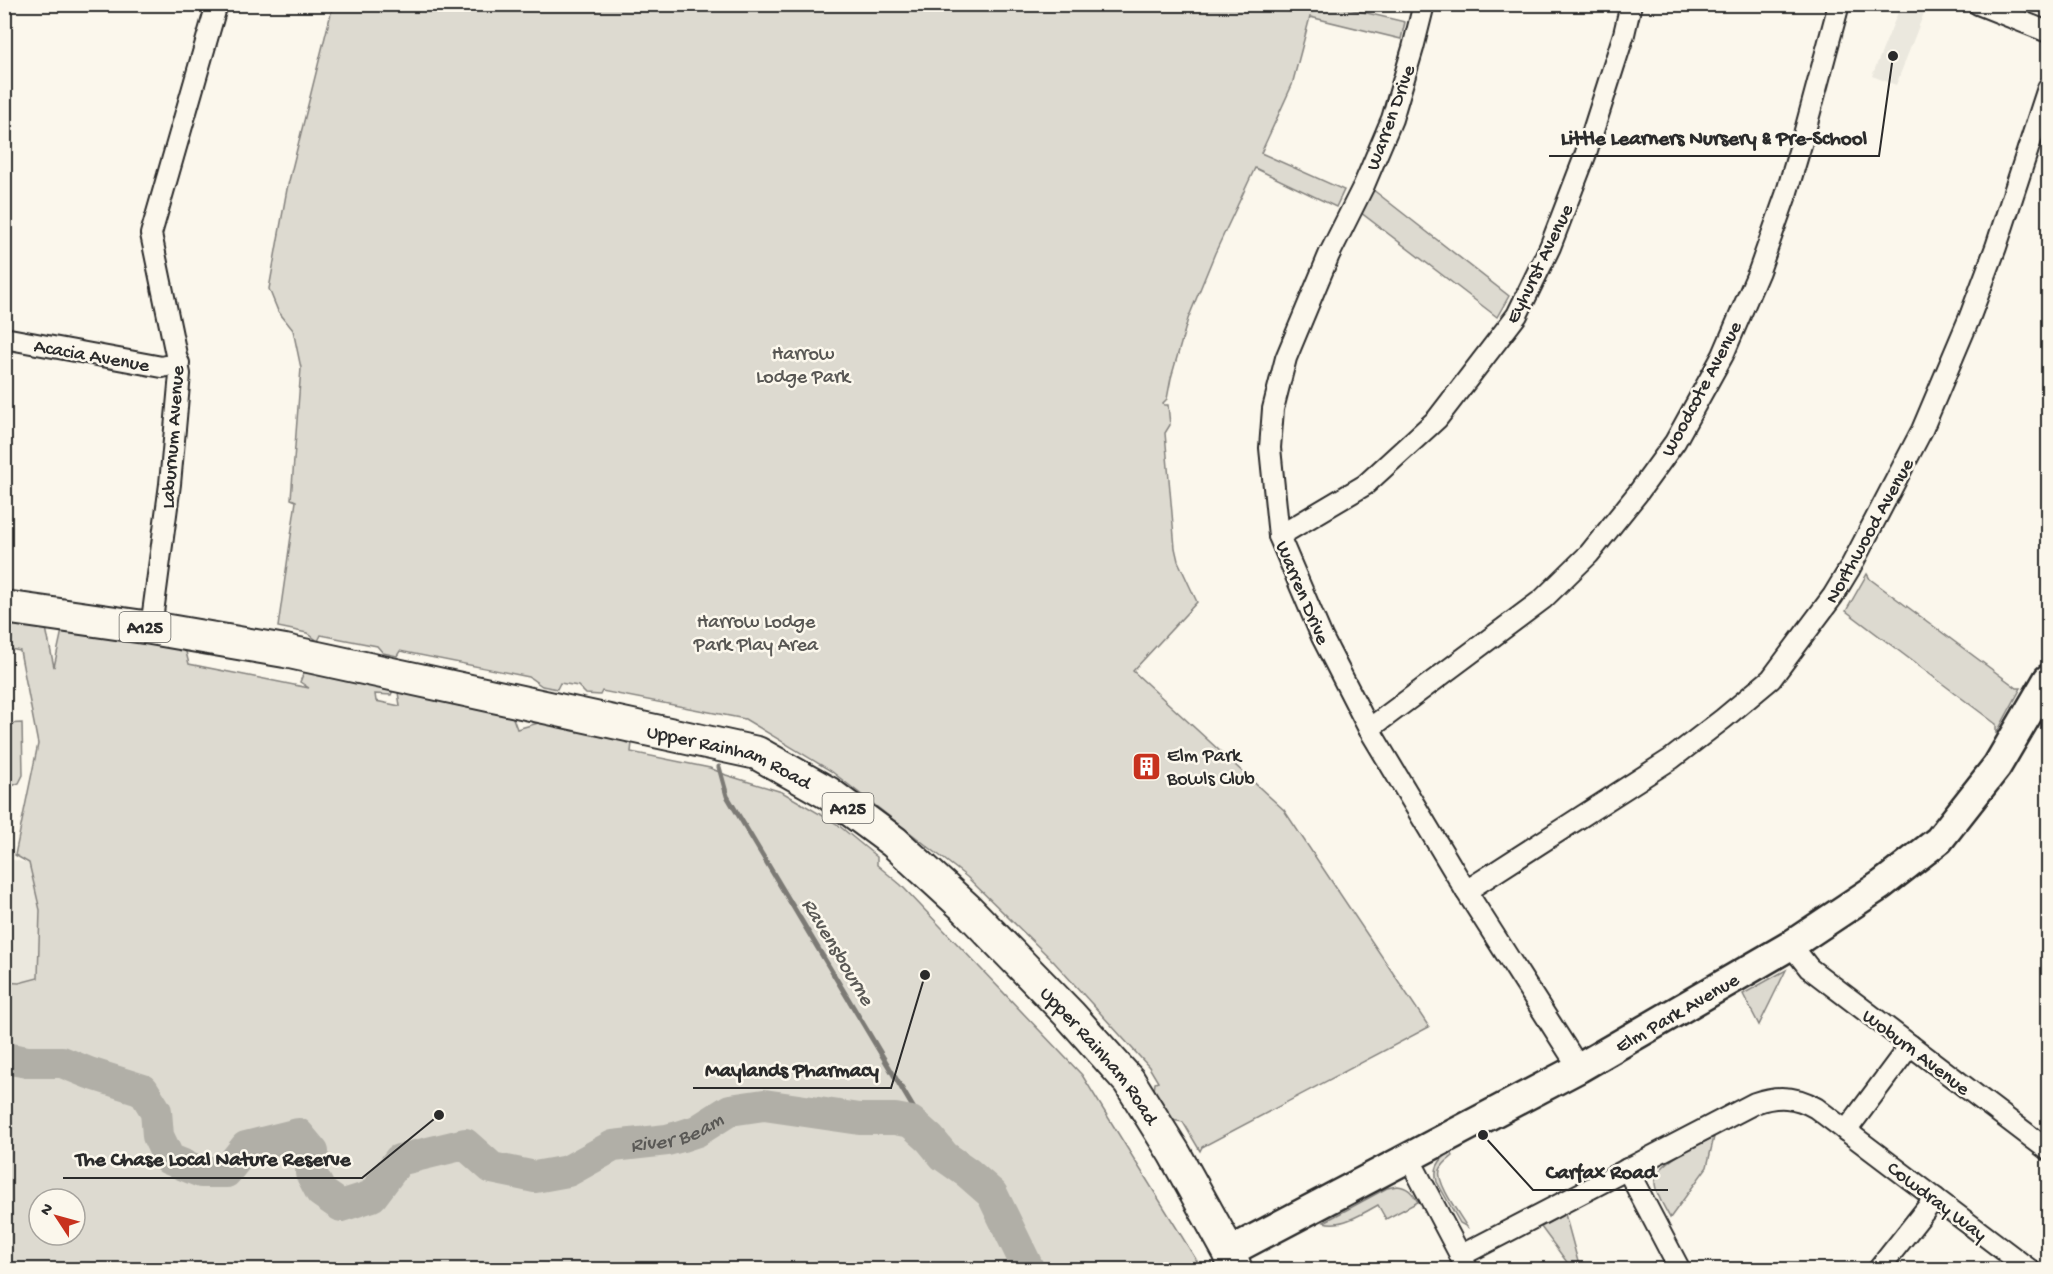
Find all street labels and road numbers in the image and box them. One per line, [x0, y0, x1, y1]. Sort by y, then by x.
street label: Warren Drive [1363, 62, 1422, 174]
street label: Eyhurst Avenue [1502, 200, 1580, 328]
street label: Woodcote Avenue [1658, 317, 1749, 461]
street label: Acacia Avenue [32, 336, 152, 379]
street label: Laburnum Avenue [158, 364, 191, 510]
street label: Northwood Avenue [1822, 455, 1921, 608]
street label: Warren Drive [1269, 538, 1333, 649]
road number: A125 [120, 612, 170, 642]
street label: Upper Rainham Road [644, 722, 816, 797]
road number: A125 [822, 793, 874, 823]
street label: Elm Park Avenue [1612, 969, 1745, 1059]
street label: Upper Rainham Road [1034, 983, 1163, 1132]
street label: Woburn Avenue [1857, 1006, 1974, 1102]
street label: Cowdray Way [1881, 1158, 1991, 1248]

